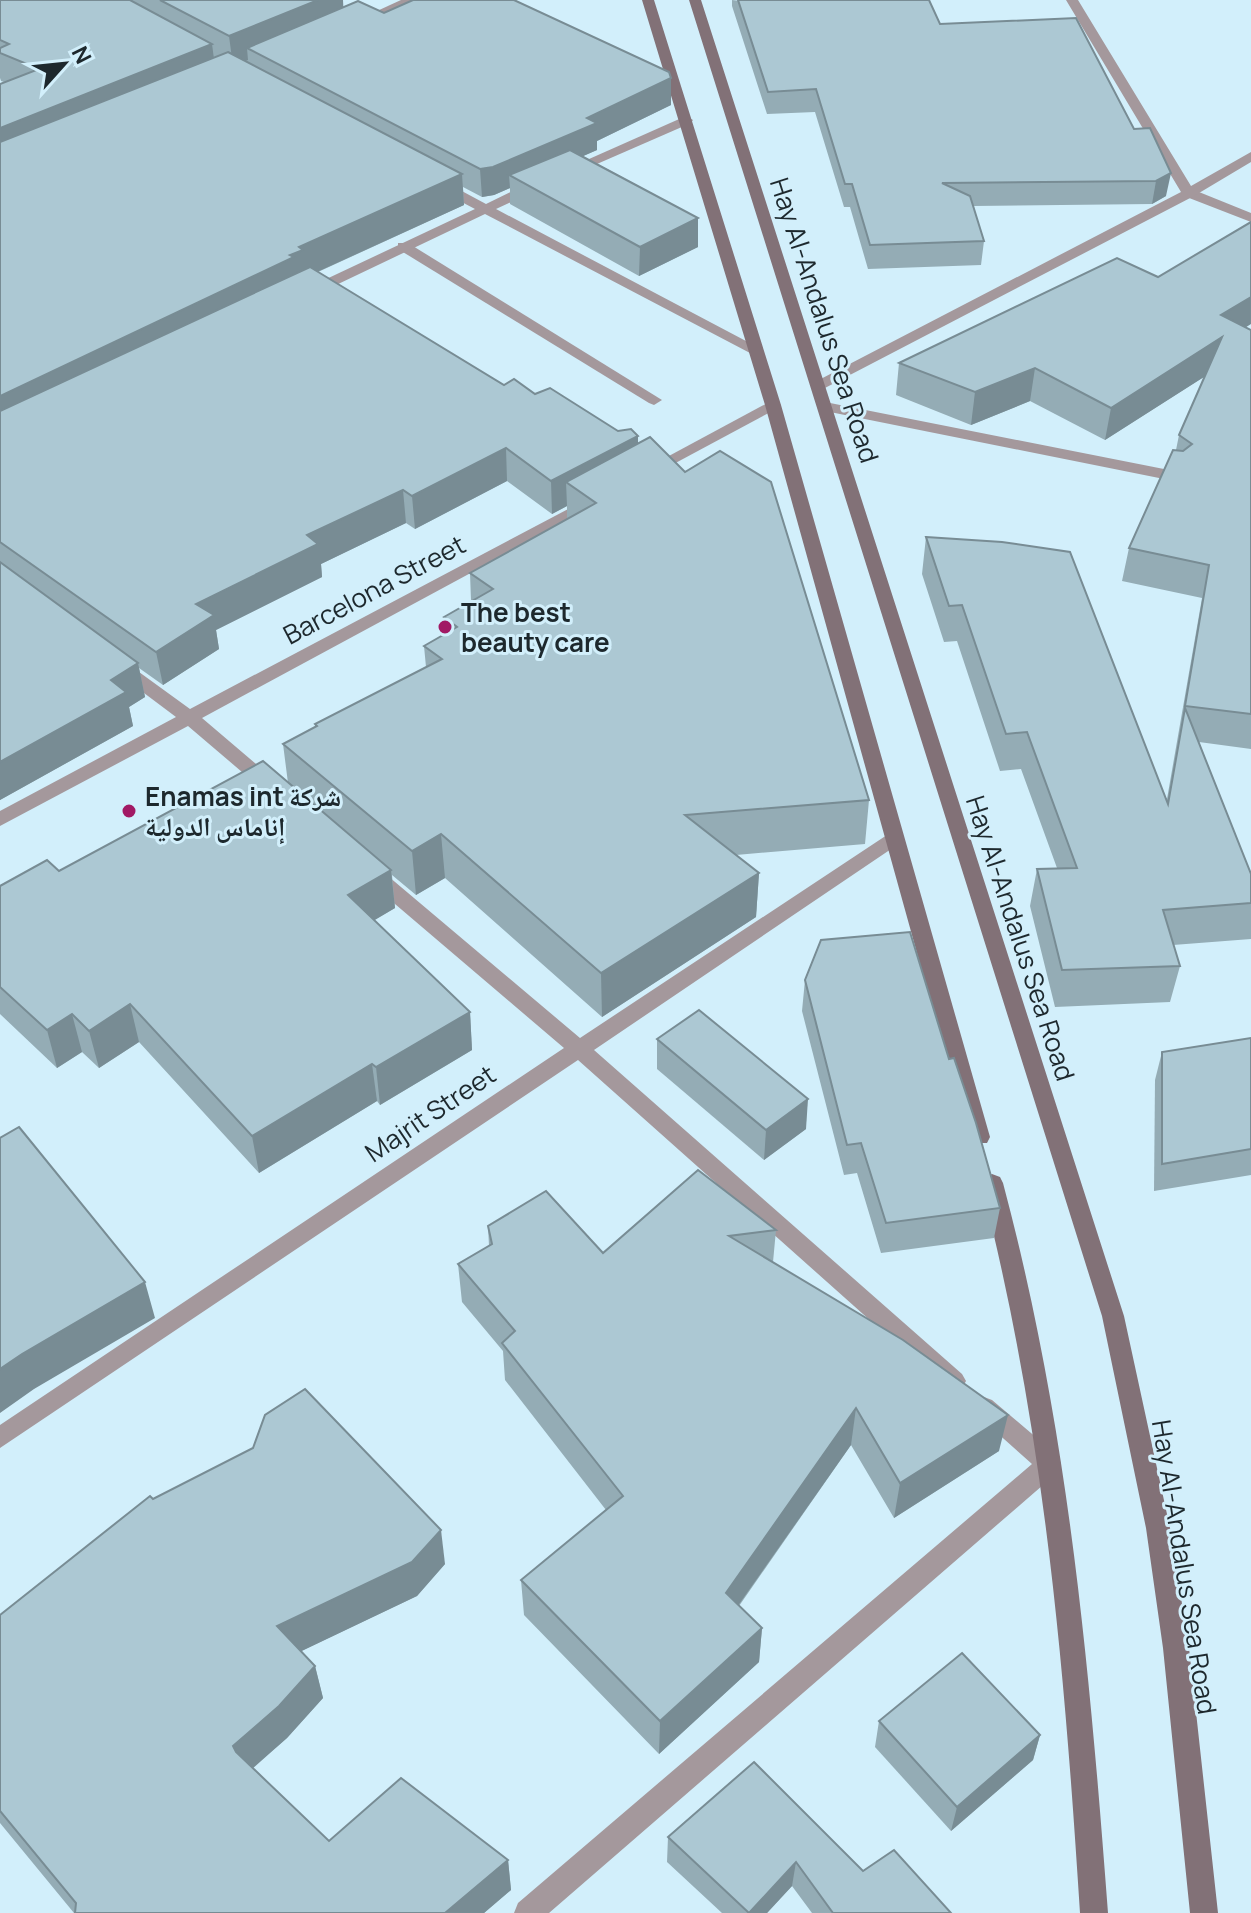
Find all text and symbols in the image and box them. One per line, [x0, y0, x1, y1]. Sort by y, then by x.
north arrow [24, 24, 104, 104]
text: N [65, 41, 99, 69]
street label: Hay Al-Andalus Sea Road [762, 173, 888, 467]
street label: Barcelona Street [277, 526, 471, 652]
place label: The best beauty care [461, 594, 610, 660]
marker: The best beauty care [436, 618, 454, 636]
place label: Enamas int شركة إناماس الدولية [145, 778, 341, 845]
street label: Hay Al-Andalus Sea Road [958, 791, 1084, 1085]
marker: Enamas int شركة إناماس الدولية [120, 802, 138, 820]
street label: Majrit Street [358, 1056, 502, 1170]
street label: Hay Al-Andalus Sea Road [1144, 1417, 1226, 1717]

